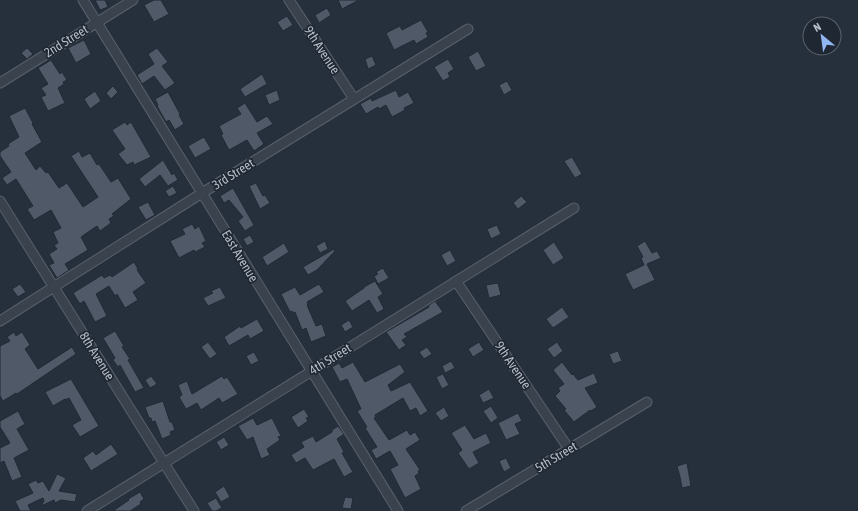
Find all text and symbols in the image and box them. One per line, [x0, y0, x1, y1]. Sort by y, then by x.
north arrow [802, 16, 842, 56]
text: N [811, 20, 823, 34]
street label: 2nd Street [41, 22, 91, 60]
street label: 9th Avenue [301, 23, 343, 77]
street label: 3rd Street [209, 155, 257, 193]
street label: East Avenue [219, 227, 261, 285]
street label: 8th Avenue [76, 329, 118, 383]
street label: 9th Avenue [492, 338, 534, 392]
street label: 4th Street [306, 340, 354, 378]
street label: 5th Street [532, 438, 580, 475]

